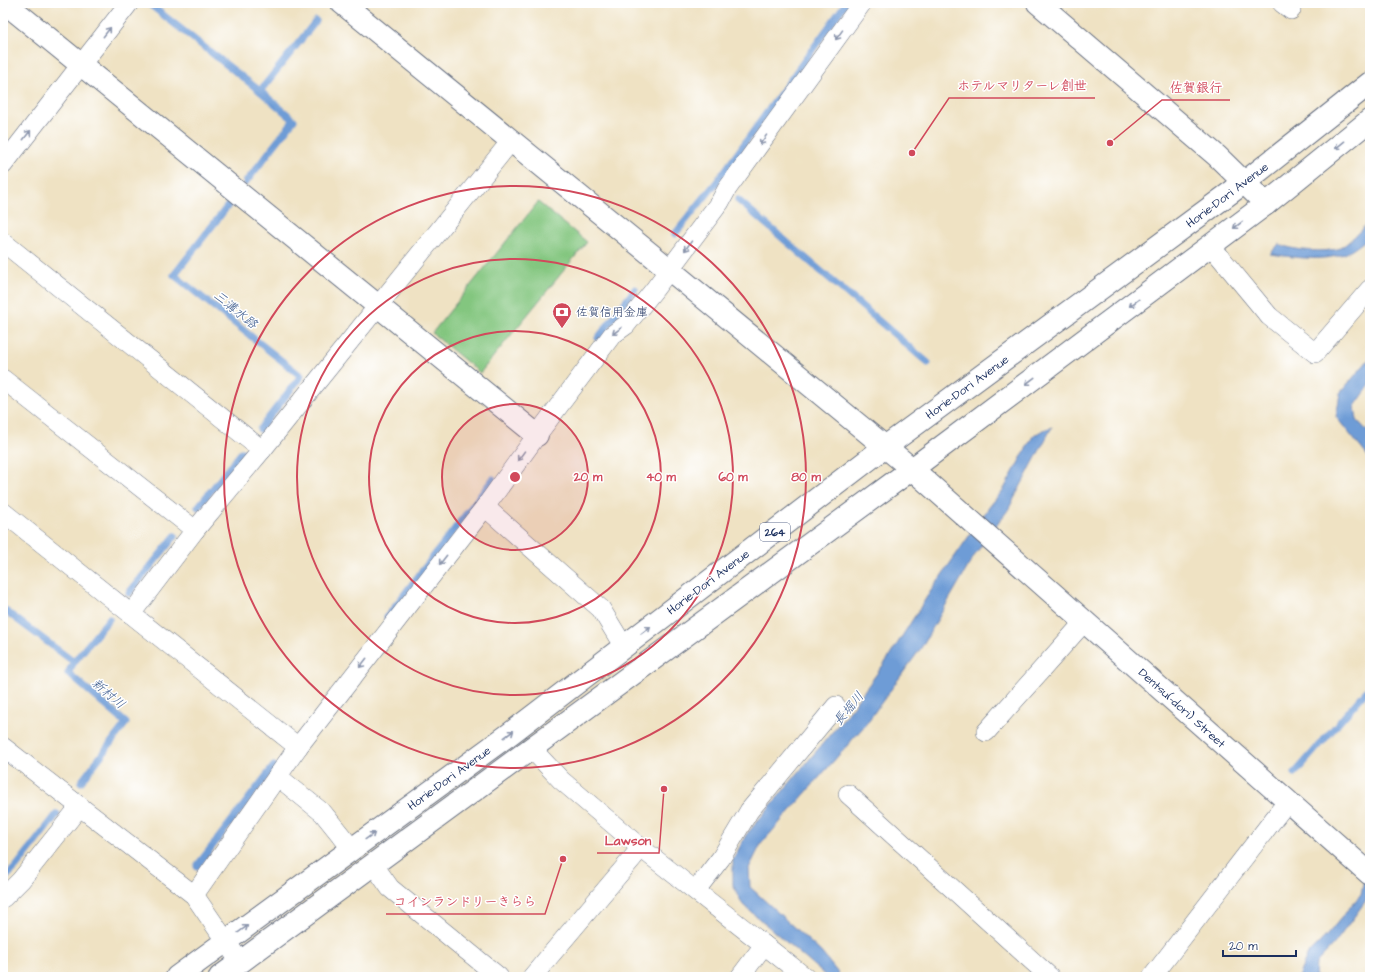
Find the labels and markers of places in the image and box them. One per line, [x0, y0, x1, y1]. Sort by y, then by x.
callout: ホテルマリターレ創世 [949, 73, 1095, 98]
callout: 佐賀銀行 [1162, 75, 1230, 100]
bank icon: 佐賀信用金庫 [551, 301, 573, 329]
place label: 佐賀信用金庫 [576, 304, 648, 321]
centre of rings [508, 470, 522, 484]
callout: Lawson [597, 828, 659, 853]
callout: コインランドリーきらら [386, 889, 545, 914]

